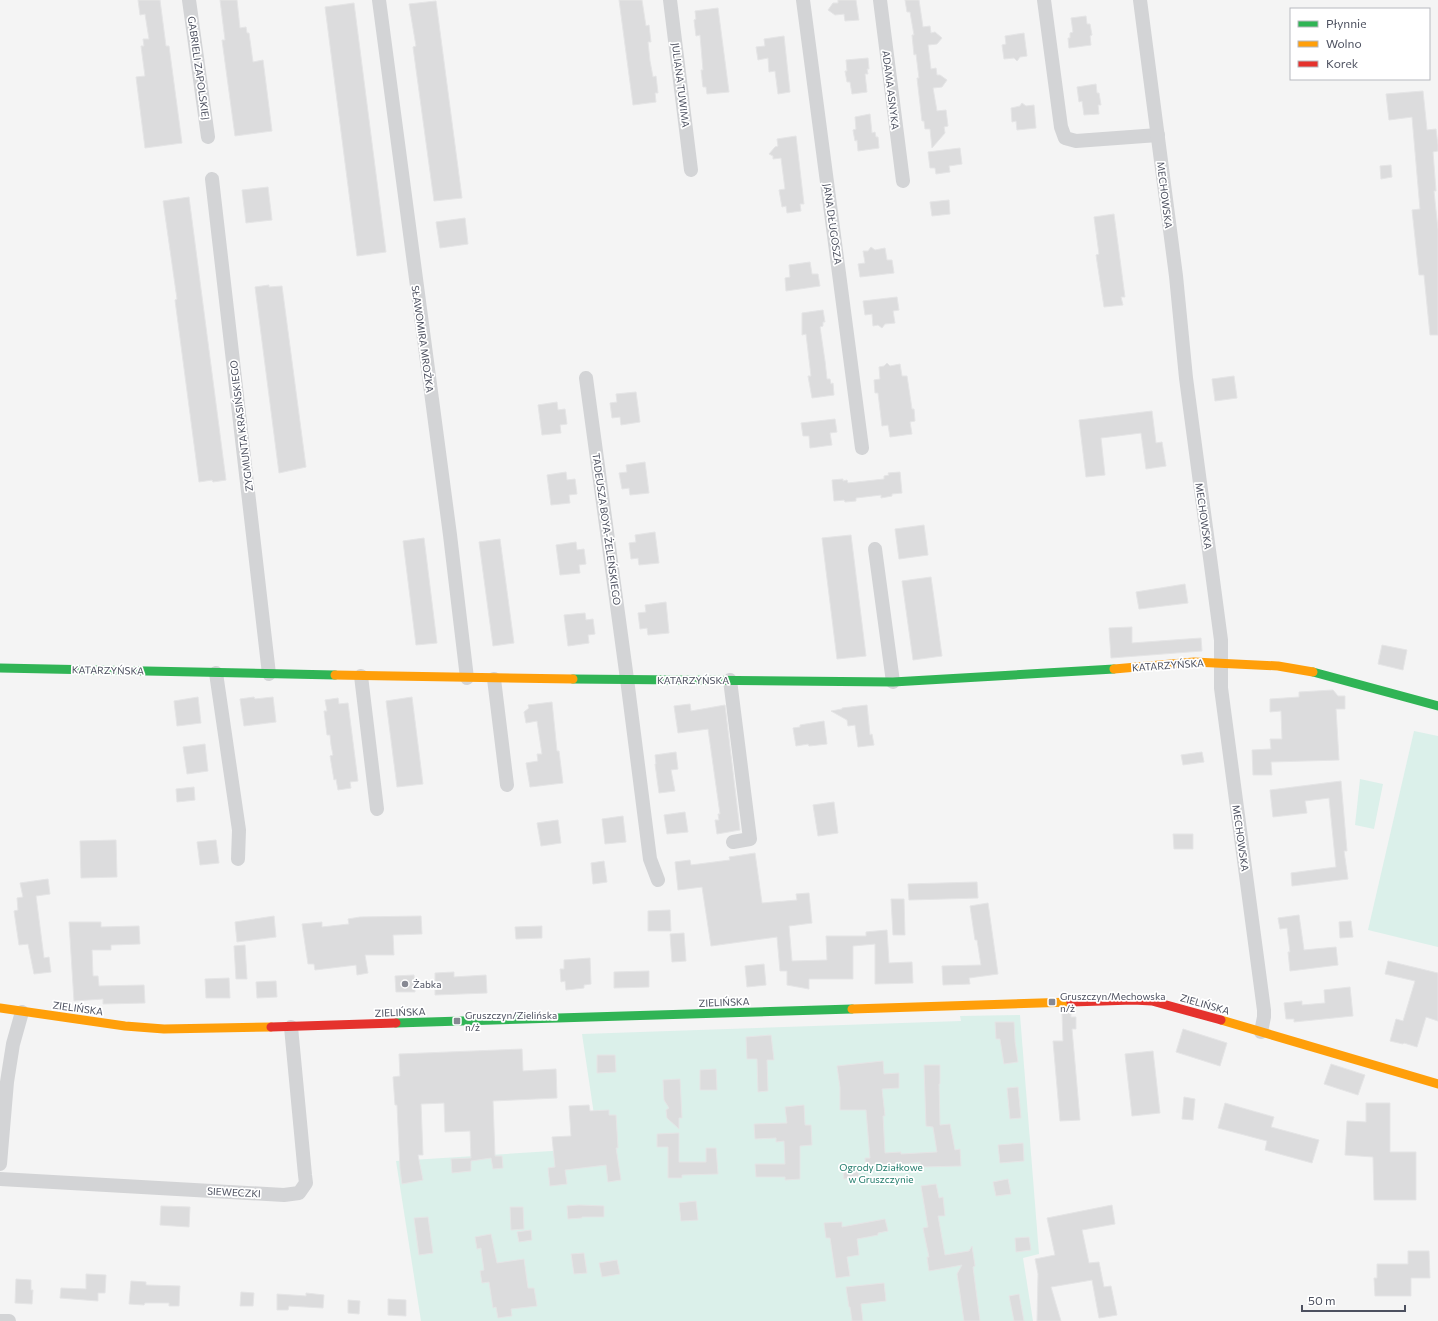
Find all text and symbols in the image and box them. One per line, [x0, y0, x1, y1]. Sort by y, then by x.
legend [1290, 8, 1430, 80]
street label: GABRIELI ZAPOLSKIEJ [186, 15, 212, 121]
text: Płynnie [1326, 16, 1367, 30]
text: Wolno [1326, 36, 1362, 50]
street label: JULIANA TUWIMA [670, 42, 692, 128]
street label: ADAMA ASNYKA [880, 50, 902, 130]
text: Korek [1326, 56, 1359, 70]
street label: MECHOWSKA [1155, 161, 1175, 229]
street label: JANA DŁUGOSZA [821, 183, 845, 265]
street label: SŁAWOMIRA MROŻKA [410, 285, 436, 393]
street label: ZYGMUNTA KRASIŃSKIEGO [227, 360, 255, 492]
street label: TADEUSZA BOYA-ŻELEŃSKIEGO [590, 452, 624, 606]
street label: MECHOWSKA [1193, 482, 1215, 550]
street label: KATARZYŃSKA [1132, 656, 1204, 674]
street label: KATARZYŃSKA [72, 663, 144, 677]
street label: KATARZYŃSKA [657, 674, 729, 686]
street label: MECHOWSKA [1230, 804, 1252, 872]
place label: Żabka [413, 978, 442, 990]
marker: Żabka [400, 979, 410, 989]
place label: Gruszczyn/Mechowska n/ż [1060, 990, 1166, 1014]
street label: ZIELIŃSKA [1179, 991, 1231, 1017]
street label: ZIELIŃSKA [698, 995, 750, 1009]
marker: Gruszczyn/Mechowska n/ż [1047, 997, 1057, 1007]
street label: ZIELIŃSKA [52, 999, 104, 1018]
street label: ZIELIŃSKA [374, 1005, 426, 1019]
place label: Gruszczyn/Zielińska n/ż [465, 1009, 557, 1033]
marker: Gruszczyn/Zielińska n/ż [452, 1016, 462, 1026]
park label: Ogrody Działkowe w Gruszczynie [839, 1161, 923, 1185]
street label: SIEWECZKI [207, 1185, 261, 1199]
scale bar [1302, 1287, 1405, 1313]
text: 50 m [1308, 1293, 1336, 1307]

